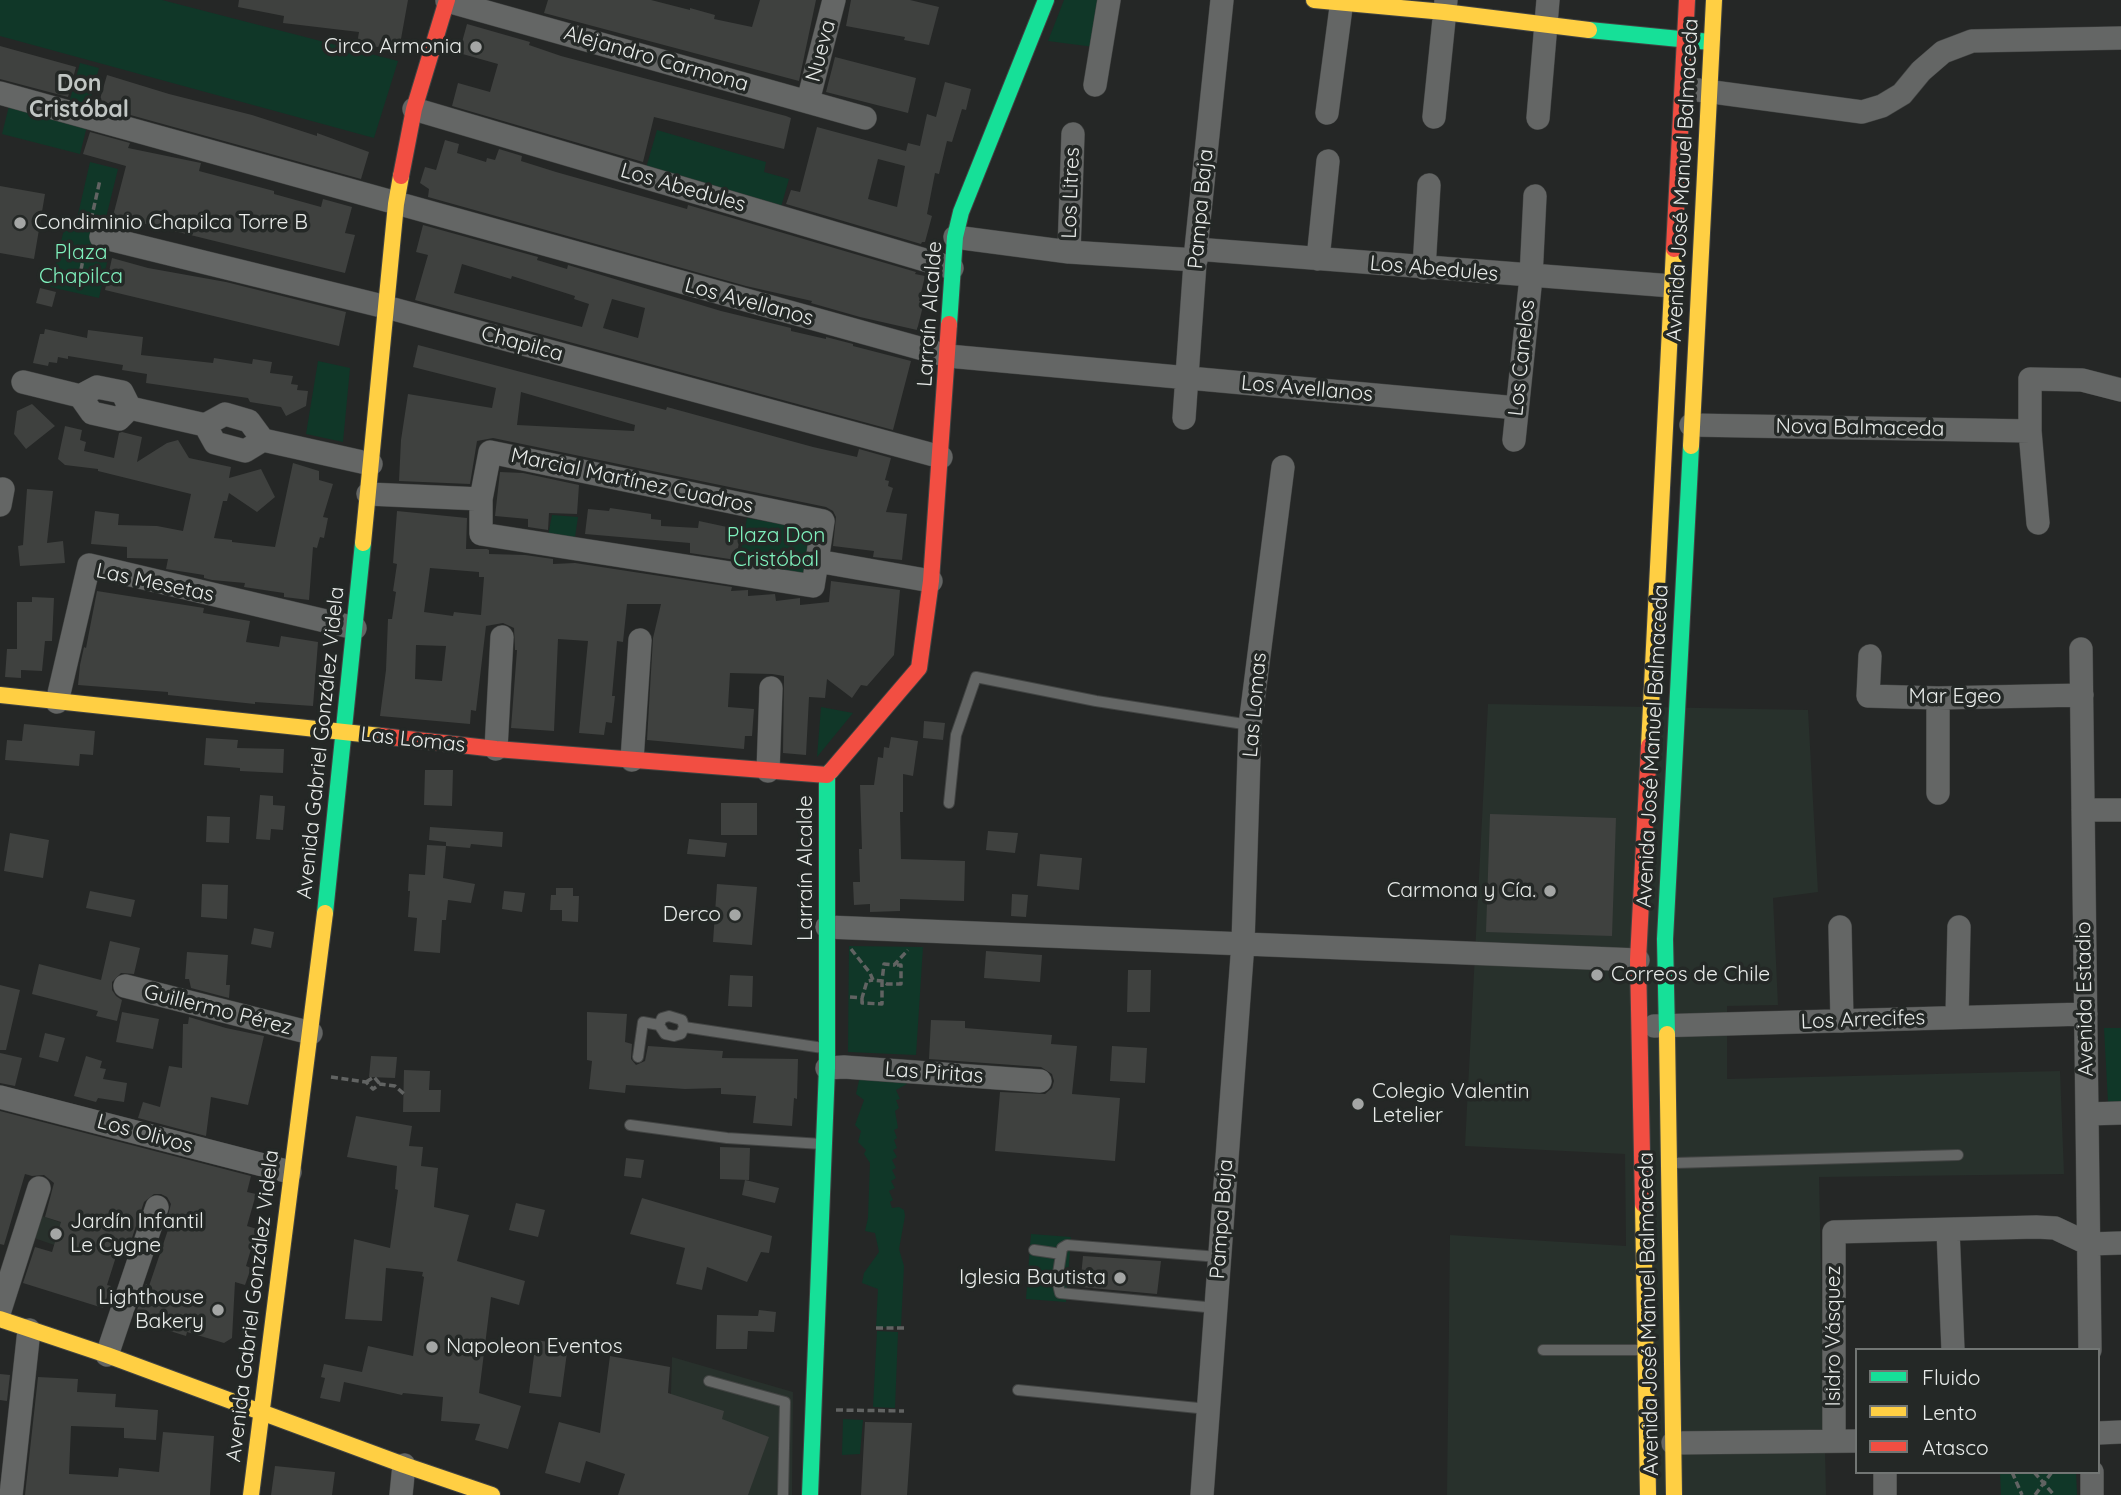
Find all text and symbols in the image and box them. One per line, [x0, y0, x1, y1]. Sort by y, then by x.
street label: Nueva [801, 17, 841, 85]
street label: Avenida José Manuel Balmaceda [1662, 18, 1704, 342]
street label: Alejandro Carmona [561, 21, 751, 97]
place label: Circo Armonia [324, 34, 462, 60]
marker: Circo Armonia [468, 39, 484, 55]
district label: Don Cristóbal [29, 70, 129, 124]
street label: Los Litres [1057, 147, 1085, 239]
street label: Pampa Baja [1183, 148, 1219, 270]
street label: Los Abedules [618, 158, 748, 218]
place label: Condiminio Chapilca Torre B [34, 210, 308, 236]
marker: Condiminio Chapilca Torre B [12, 215, 28, 231]
park label: Plaza Chapilca [39, 240, 123, 290]
street label: Larraín Alcalde [912, 240, 948, 388]
street label: Los Abedules [1369, 251, 1499, 287]
street label: Los Avellanos [682, 273, 816, 331]
street label: Los Canelos [1503, 298, 1541, 418]
street label: Chapilca [478, 321, 566, 367]
street label: Los Avellanos [1240, 371, 1374, 407]
street label: Nova Balmaceda [1775, 414, 1945, 442]
street label: Marcial Martínez Cuadros [508, 443, 756, 519]
park label: Plaza Don Cristóbal [727, 523, 825, 573]
street label: Las Mesetas [94, 558, 216, 608]
street label: Avenida José Manuel Balmaceda [1632, 584, 1674, 908]
street label: Avenida Gabriel González Videla [292, 585, 350, 901]
street label: Las Lomas [1238, 652, 1272, 758]
street label: Mar Egeo [1909, 684, 2001, 710]
street label: Las Lomas [359, 722, 467, 758]
street label: Larraín Alcalde [793, 795, 819, 941]
place label: Carmona y Cía. [1387, 878, 1536, 904]
marker: Carmona y Cía. [1542, 883, 1558, 899]
place label: Derco [663, 902, 721, 928]
marker: Derco [727, 907, 743, 923]
street label: Avenida Estadio [2071, 921, 2099, 1077]
place label: Correos de Chile [1611, 962, 1770, 988]
marker: Correos de Chile [1589, 967, 1605, 983]
street label: Guillermo Pérez [141, 979, 295, 1041]
street label: Los Arrecifes [1800, 1005, 1926, 1035]
street label: Las Piritas [884, 1057, 984, 1089]
place label: Colegio Valentin Letelier [1372, 1079, 1530, 1129]
marker: Colegio Valentin Letelier [1350, 1096, 1366, 1112]
street label: Los Olivos [94, 1109, 196, 1159]
street label: Avenida Gabriel González Videla [221, 1149, 285, 1463]
street label: Avenida José Manuel Balmaceda [1634, 1152, 1664, 1476]
street label: Pampa Baja [1205, 1158, 1239, 1280]
place label: Jardín Infantil Le Cygne [70, 1209, 204, 1259]
marker: Jardín Infantil Le Cygne [48, 1226, 64, 1242]
place label: Iglesia Bautista [959, 1265, 1106, 1291]
street label: Isidro Vásquez [1821, 1265, 1847, 1407]
marker: Iglesia Bautista [1112, 1270, 1128, 1286]
place label: Lighthouse Bakery [98, 1285, 204, 1335]
marker: Lighthouse Bakery [210, 1302, 226, 1318]
place label: Napoleon Eventos [446, 1334, 623, 1360]
marker: Napoleon Eventos [424, 1339, 440, 1355]
legend [1855, 1348, 2100, 1474]
text: Fluido [1922, 1364, 1980, 1390]
text: Lento [1922, 1399, 1977, 1425]
text: Atasco [1922, 1434, 1989, 1460]

